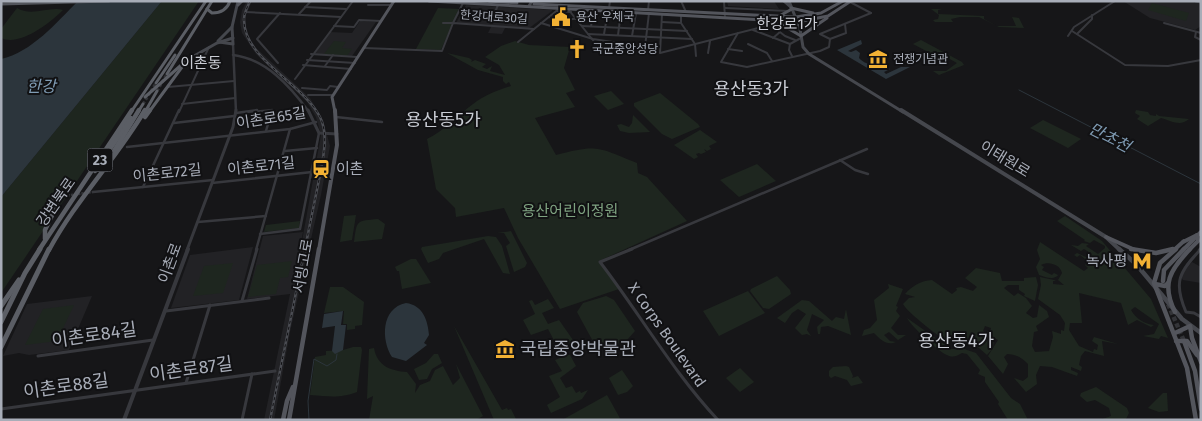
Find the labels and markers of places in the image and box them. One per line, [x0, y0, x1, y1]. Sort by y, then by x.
public building icon: 용산 우체국 [550, 6, 572, 28]
place label: 용산 우체국 [576, 10, 634, 24]
church icon: 국군중앙성당 [566, 38, 588, 60]
place label: 국군중앙성당 [592, 42, 658, 56]
museum icon: 전쟁기념관 [867, 48, 889, 70]
place label: 전쟁기념관 [893, 52, 948, 66]
station icon: 이촌 [310, 158, 332, 180]
place label: 이촌 [336, 160, 364, 178]
metro station icon: 녹사평 [1131, 250, 1153, 272]
place label: 녹사평 [1086, 252, 1127, 270]
museum icon: 국립중앙박물관 [494, 338, 516, 360]
place label: 국립중앙박물관 [520, 338, 636, 360]

